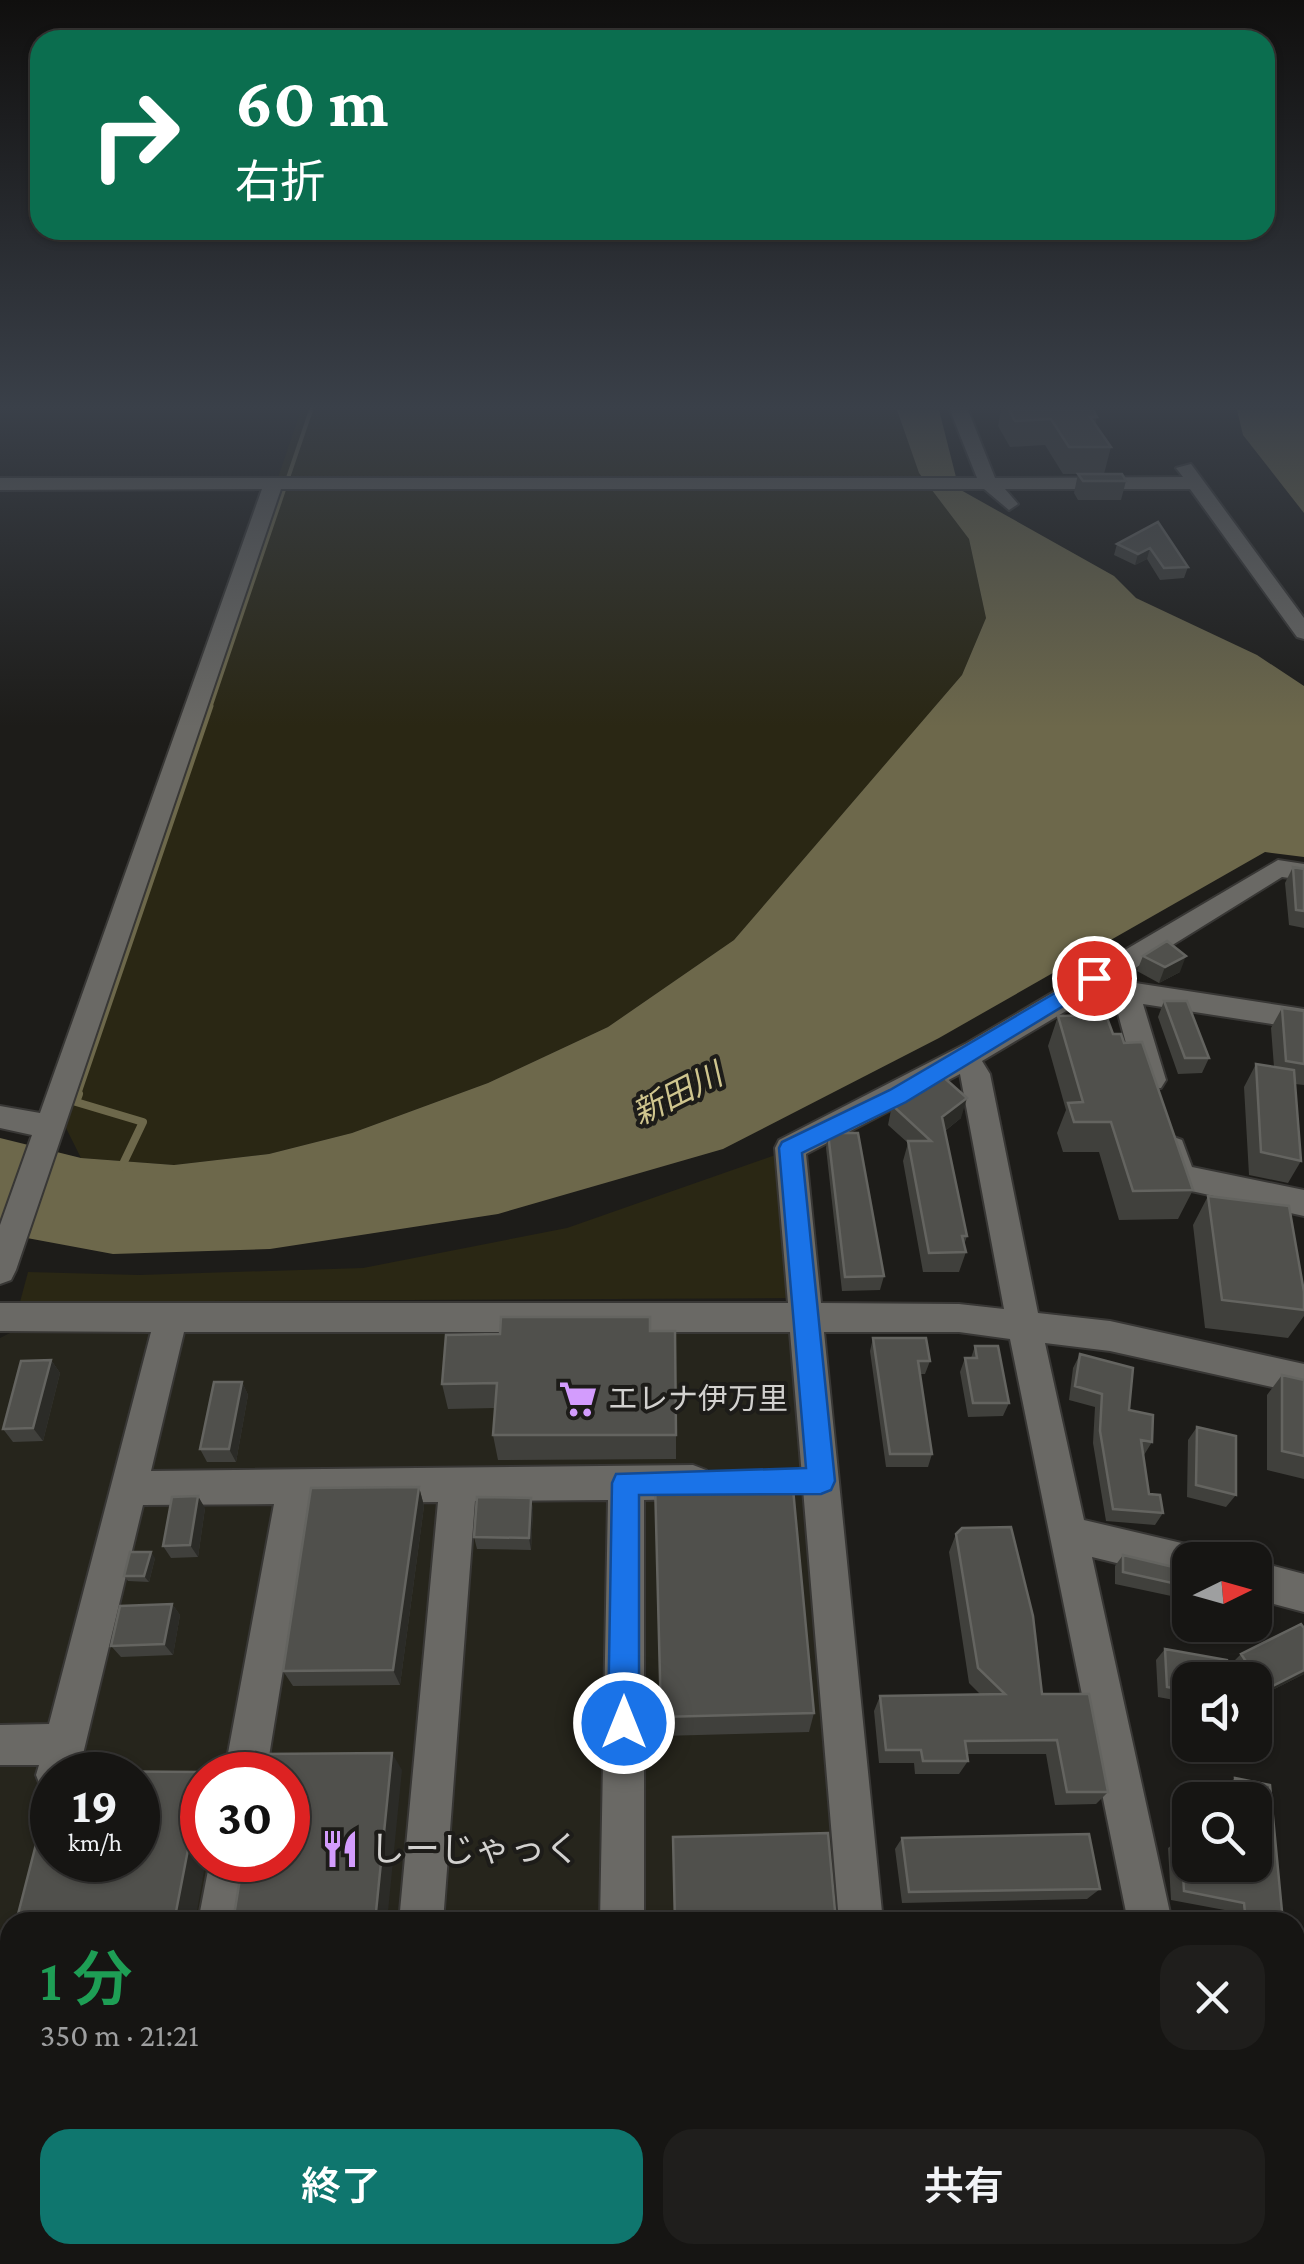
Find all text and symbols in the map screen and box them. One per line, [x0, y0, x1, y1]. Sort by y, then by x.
text: 60 m [235, 63, 388, 141]
icon: right [70, 70, 200, 200]
text: 右折 [235, 157, 325, 207]
pin [1052, 936, 1137, 1021]
icon: arrive [1067, 951, 1122, 1006]
water label: 新田川 [626, 1055, 731, 1132]
supermarket icon: エレナ伊万里 [557, 1378, 599, 1420]
place label: エレナ伊万里 [608, 1382, 788, 1415]
north arrow [1172, 1542, 1272, 1642]
map controls [1172, 1542, 1272, 1882]
button: sound [1172, 1662, 1272, 1762]
position arrow [572, 1671, 676, 1775]
speed limit sign: 30 [180, 1752, 310, 1882]
text: 19 [72, 1777, 118, 1833]
button: search [1172, 1782, 1272, 1882]
restaurant icon: しーじゃっく [319, 1828, 361, 1870]
text: km/h [68, 1829, 122, 1856]
place label: しーじゃっく [370, 1830, 580, 1869]
button: close [1160, 1945, 1265, 2050]
text: 1 分 [40, 1946, 133, 2013]
text: 350 m · 21:21 [40, 2017, 199, 2053]
button: 終了 [40, 2129, 643, 2244]
button: 共有 [663, 2129, 1265, 2244]

